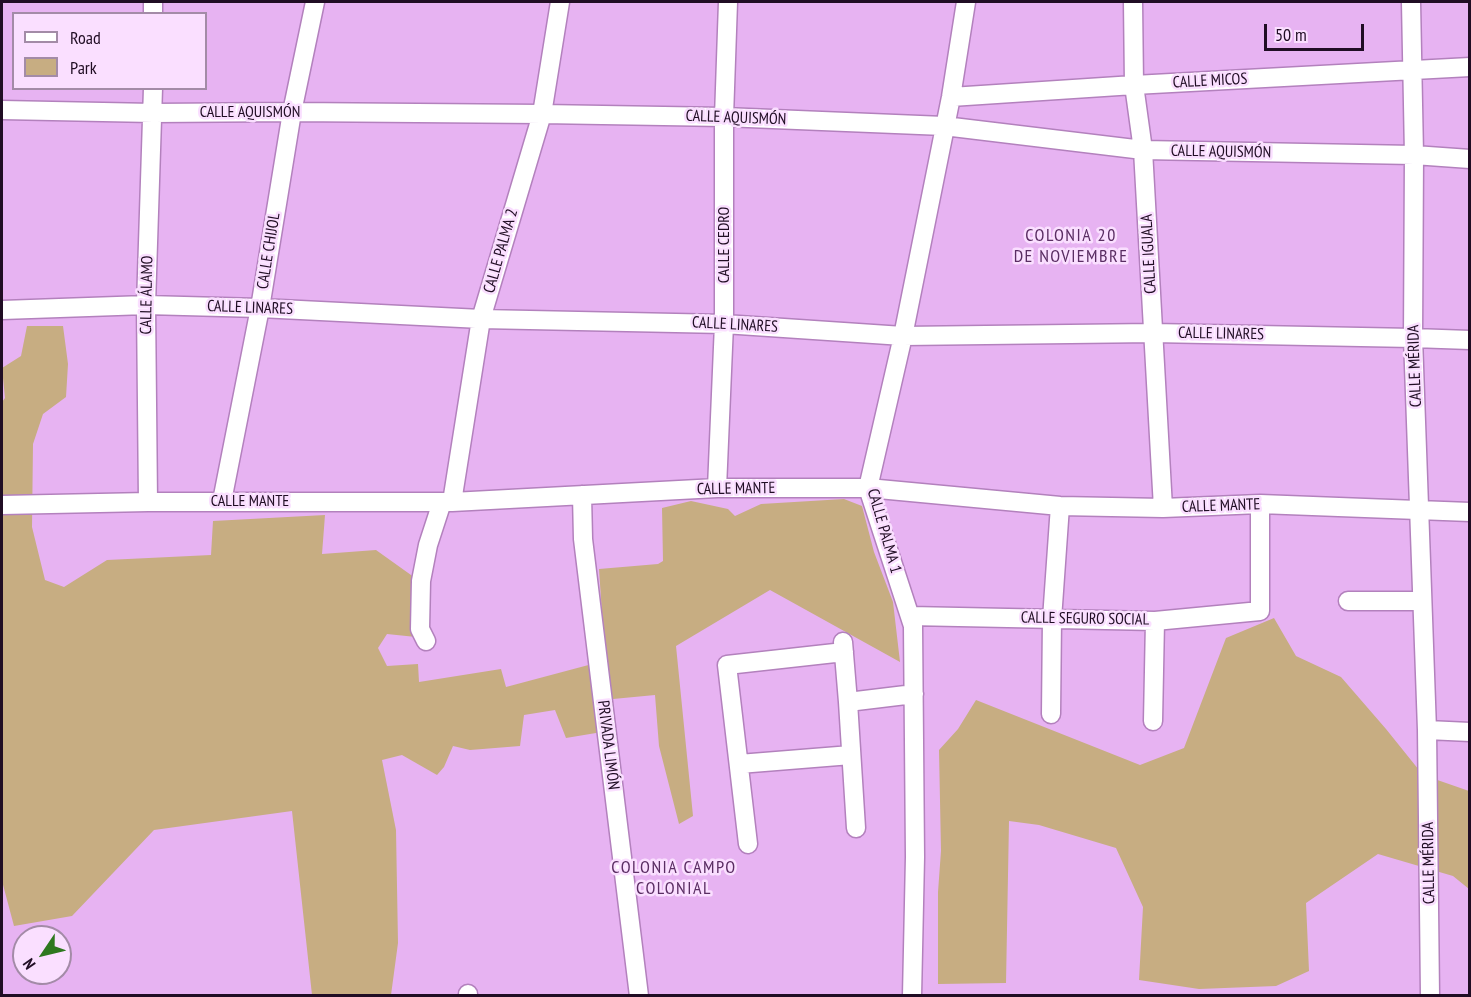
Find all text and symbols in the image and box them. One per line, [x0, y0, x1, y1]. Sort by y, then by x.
legend [12, 12, 207, 90]
scale bar [1267, 12, 1368, 50]
text: 50 m [1275, 23, 1307, 46]
text: Road [70, 26, 101, 49]
text: Park [70, 56, 97, 79]
street label: CALLE MICOS [1172, 69, 1248, 93]
street label: CALLE AQUISMÓN [200, 102, 300, 122]
street label: CALLE AQUISMÓN [685, 107, 787, 129]
street label: CALLE AQUISMÓN [1171, 142, 1271, 162]
street label: CALLE PALMA 2 [480, 207, 522, 295]
street label: CALLE CEDRO [714, 207, 734, 283]
street label: CALLE CHIJOL [253, 211, 285, 291]
street label: CALLE IGUALA [1137, 214, 1161, 294]
district label: COLONIA 20 DE NOVIEMBRE [1014, 225, 1128, 268]
street label: CALLE ÁLAMO [137, 255, 157, 335]
street label: CALLE LINARES [207, 297, 293, 319]
street label: CALLE LINARES [692, 313, 778, 337]
street label: CALLE LINARES [1178, 324, 1264, 344]
street label: CALLE MÉRIDA [1404, 325, 1426, 407]
street label: CALLE MANTE [697, 479, 775, 499]
street label: CALLE PALMA 1 [863, 487, 905, 575]
street label: CALLE MANTE [211, 491, 289, 511]
street label: CALLE MANTE [1181, 495, 1261, 517]
street label: CALLE SEGURO SOCIAL [1021, 608, 1149, 630]
street label: PRIVADA LIMÓN [593, 699, 623, 791]
street label: CALLE MÉRIDA [1419, 822, 1439, 904]
district label: COLONIA CAMPO COLONIAL [611, 857, 737, 900]
north arrow [12, 925, 72, 985]
text: N [18, 955, 40, 973]

